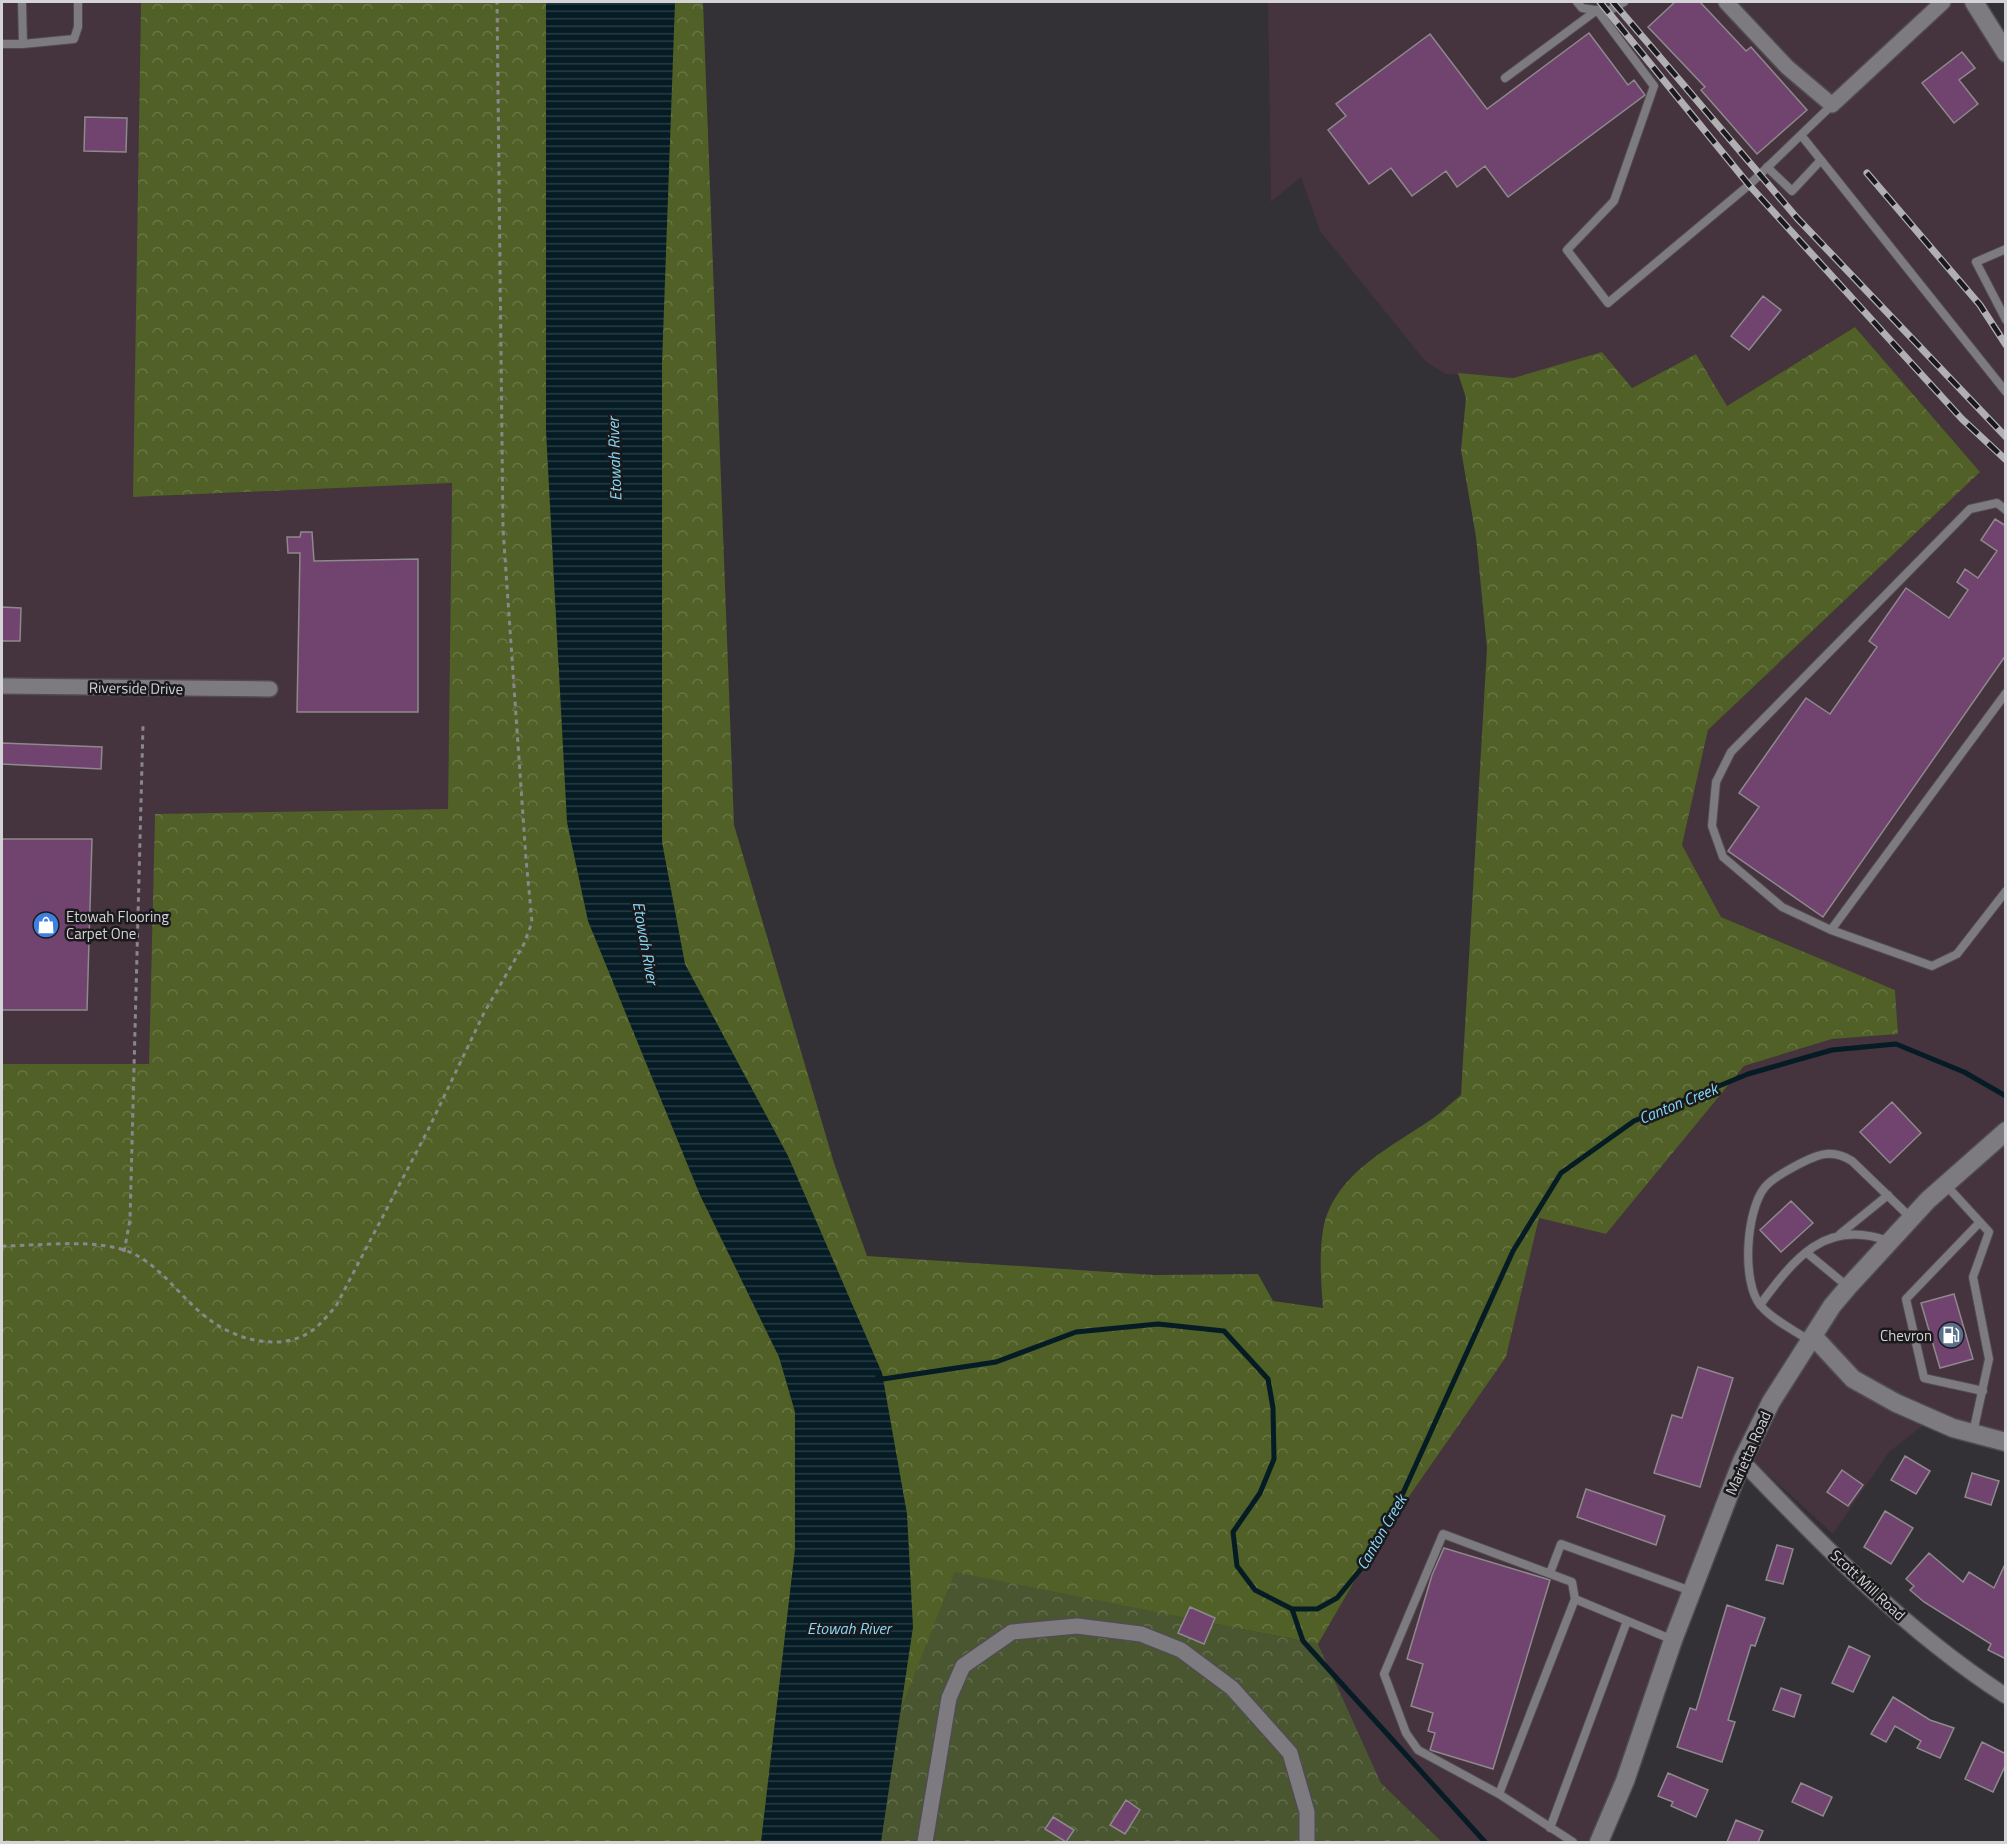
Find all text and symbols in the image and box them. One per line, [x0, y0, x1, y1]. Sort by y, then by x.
water label: Etowah River [600, 415, 627, 501]
street label: Riverside Drive [89, 676, 183, 700]
water label: Etowah River [627, 900, 665, 988]
place label: Etowah Flooring Carpet One [66, 905, 169, 945]
shop icon: Etowah Flooring Carpet One [31, 910, 61, 940]
water label: Canton Creek [1635, 1076, 1723, 1130]
fuel station icon: Chevron [1936, 1320, 1966, 1350]
place label: Chevron [1880, 1324, 1932, 1347]
street label: Marietta Road [1719, 1407, 1777, 1499]
water label: Canton Creek [1350, 1488, 1413, 1574]
street label: Scott Mill Road [1825, 1544, 1911, 1626]
water label: Etowah River [807, 1616, 893, 1640]

